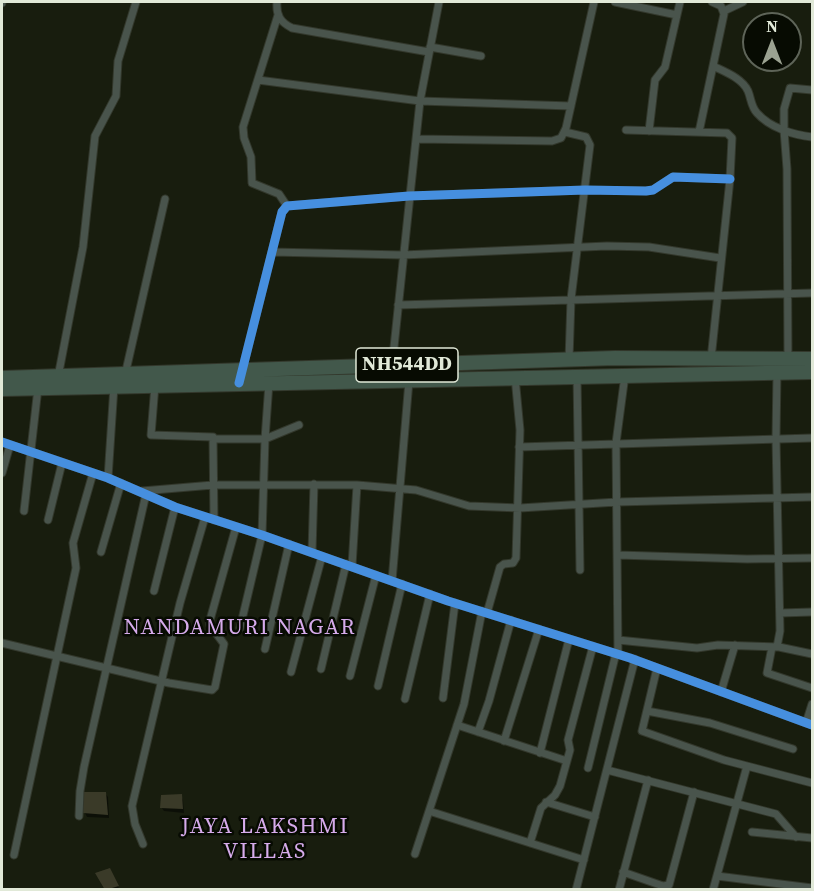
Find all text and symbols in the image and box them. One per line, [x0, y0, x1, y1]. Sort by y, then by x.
north arrow [742, 12, 802, 72]
text: N [766, 15, 778, 37]
road number: NH544DD [356, 348, 458, 382]
district label: NANDAMURI NAGAR [124, 615, 356, 641]
district label: JAYA LAKSHMI VILLAS [181, 814, 349, 866]

